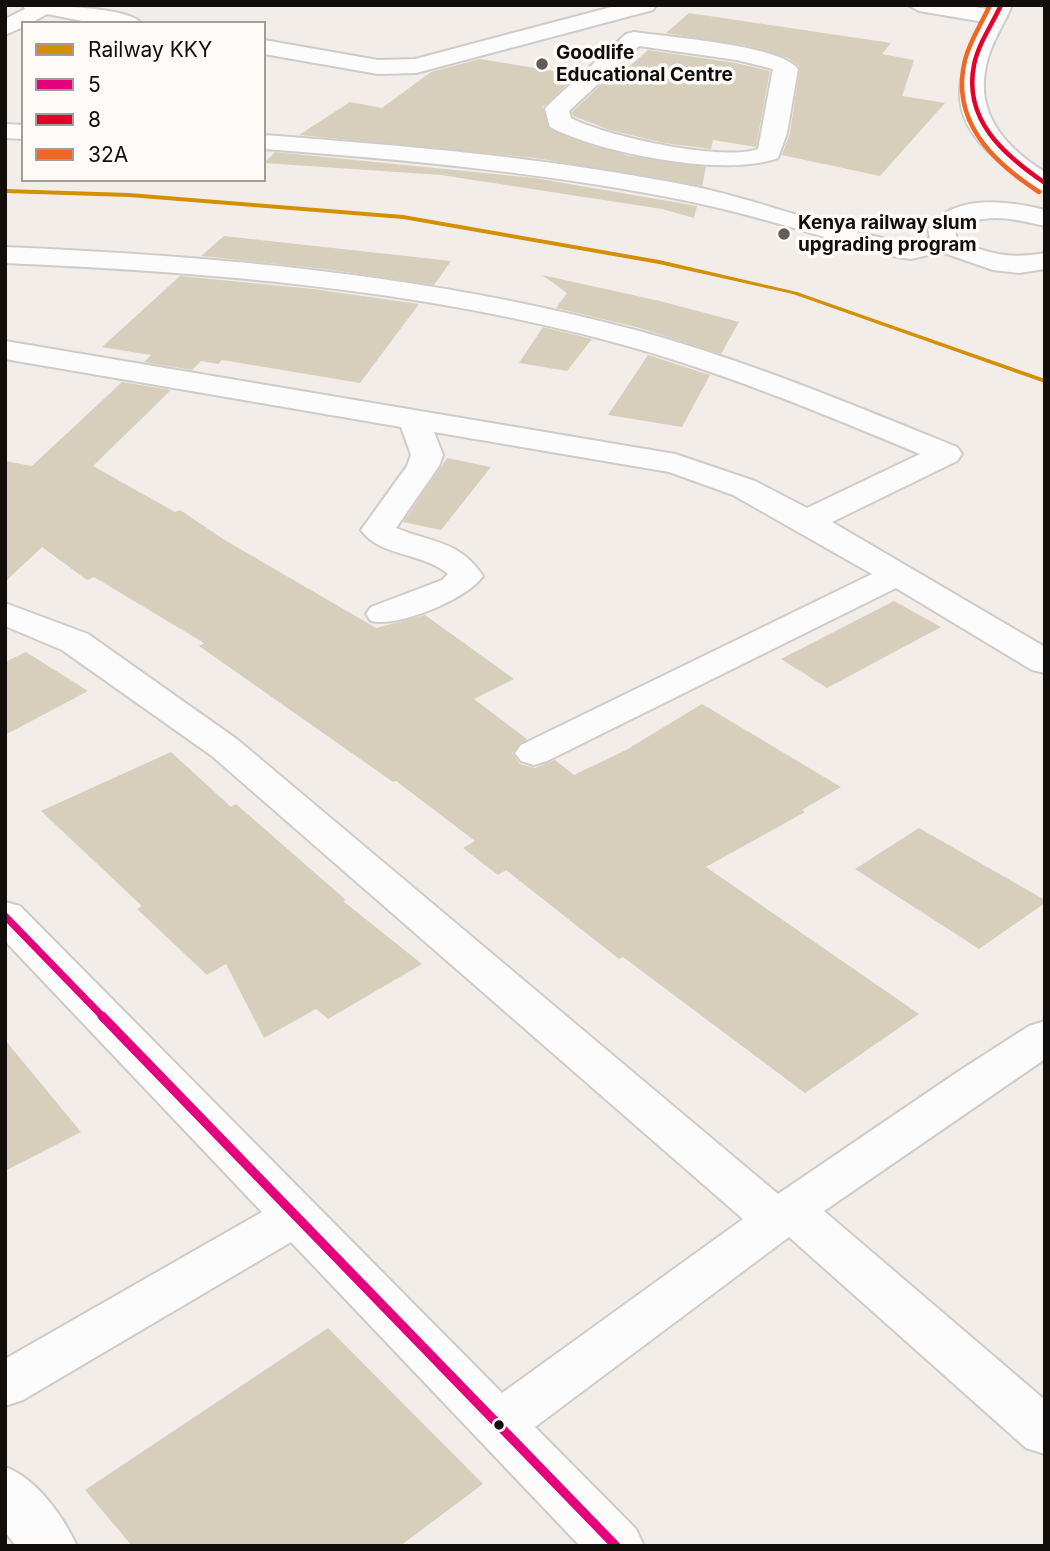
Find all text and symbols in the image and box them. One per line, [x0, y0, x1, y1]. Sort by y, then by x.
legend [21, 21, 266, 182]
text: Railway KKY [88, 37, 212, 62]
place label: Goodlife Educational Centre [556, 42, 733, 86]
marker: Goodlife Educational Centre [534, 56, 550, 72]
text: 5 [88, 72, 101, 97]
text: 8 [88, 107, 101, 132]
text: 32A [88, 142, 128, 167]
place label: Kenya railway slum upgrading program [798, 212, 977, 256]
marker: Kenya railway slum upgrading program [776, 226, 792, 242]
unlabelled marker [492, 1418, 506, 1432]

